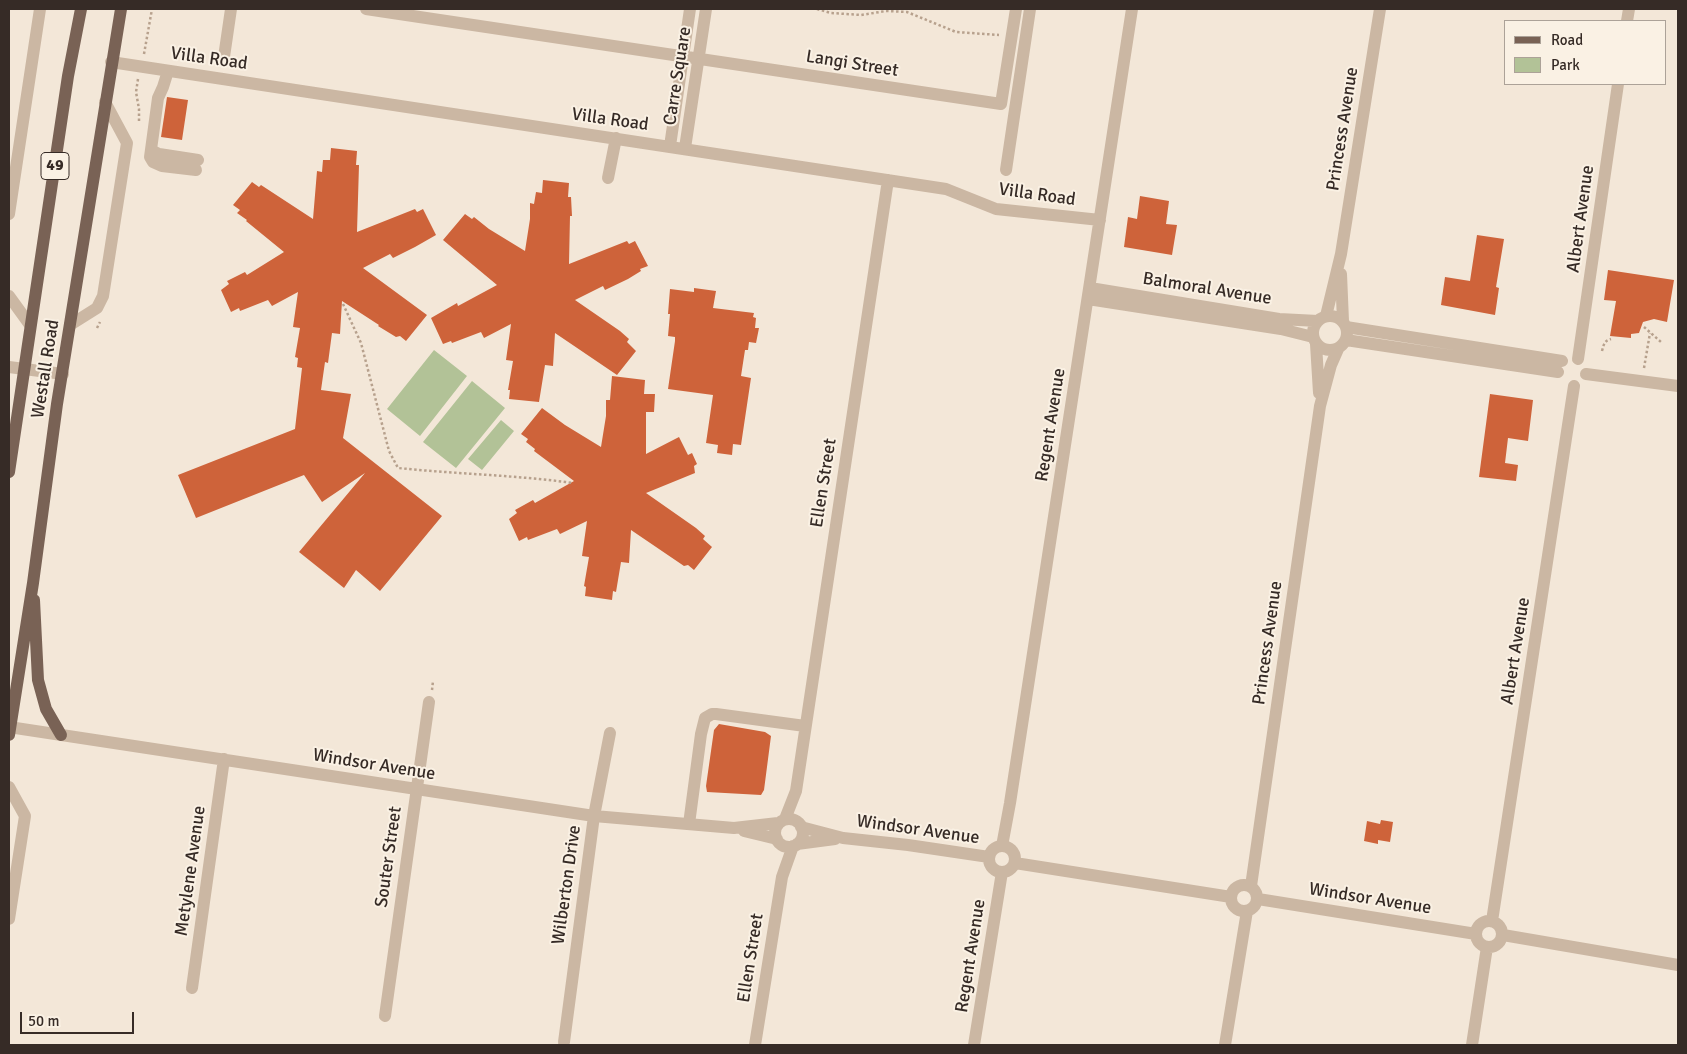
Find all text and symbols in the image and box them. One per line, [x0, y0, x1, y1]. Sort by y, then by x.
legend [1504, 20, 1667, 85]
street label: Carre Square [660, 25, 696, 127]
text: Road [1551, 31, 1583, 49]
street label: Villa Road [169, 43, 249, 75]
street label: Langi Street [804, 46, 900, 82]
text: Park [1551, 56, 1580, 74]
street label: Princess Avenue [1323, 66, 1363, 192]
street label: Villa Road [570, 104, 650, 136]
road number: 49 [41, 153, 69, 180]
street label: Albert Avenue [1563, 164, 1599, 274]
street label: Villa Road [997, 179, 1077, 211]
street label: Balmoral Avenue [1141, 268, 1273, 310]
street label: Westall Road [28, 318, 64, 420]
street label: Regent Avenue [1031, 367, 1071, 483]
street label: Ellen Street [806, 437, 842, 529]
street label: Princess Avenue [1249, 580, 1287, 706]
street label: Albert Avenue [1497, 596, 1535, 706]
street label: Windsor Avenue [311, 745, 437, 785]
street label: Metylene Avenue [171, 804, 211, 938]
street label: Souter Street [371, 805, 407, 909]
street label: Windsor Avenue [855, 811, 981, 849]
street label: Wilberton Drive [548, 824, 586, 946]
street label: Windsor Avenue [1307, 879, 1433, 919]
street label: Regent Avenue [951, 898, 991, 1014]
street label: Ellen Street [733, 912, 769, 1004]
scale bar [22, 1002, 136, 1034]
text: 50 m [28, 1012, 59, 1030]

